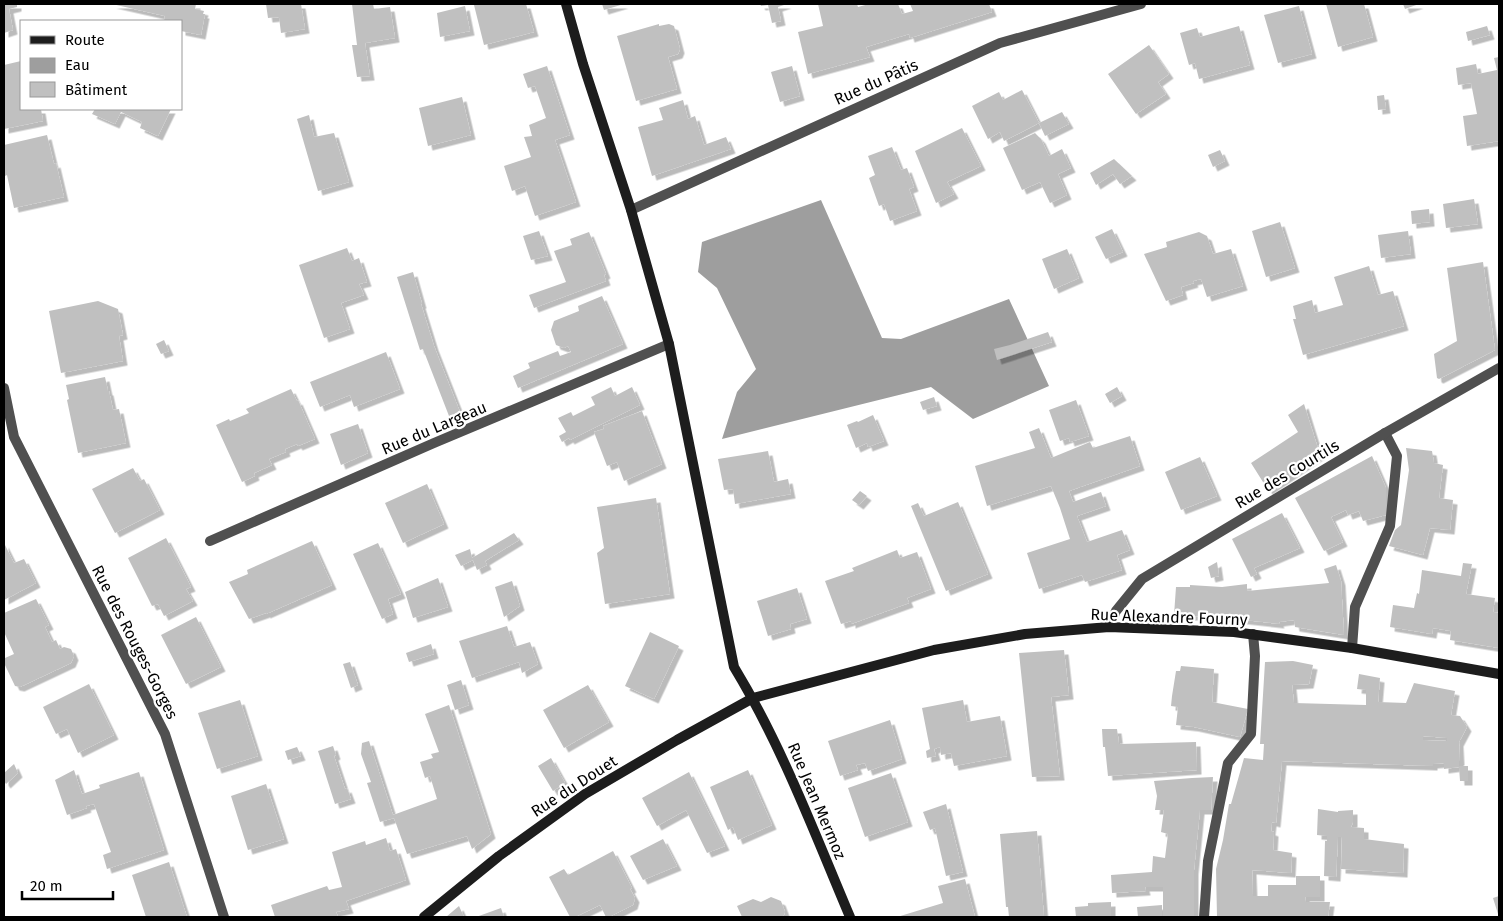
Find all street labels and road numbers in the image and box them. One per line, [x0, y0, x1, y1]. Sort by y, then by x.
street label: Rue du Pâtis [831, 55, 921, 109]
street label: Rue du Largeau [379, 397, 489, 459]
street label: Rue des Courtils [1232, 436, 1342, 512]
street label: Rue des Rouges-Gorges [88, 562, 182, 722]
street label: Rue Alexandre Fourny [1090, 605, 1248, 629]
street label: Rue Jean Mermoz [784, 740, 850, 862]
street label: Rue du Douet [528, 751, 621, 821]

